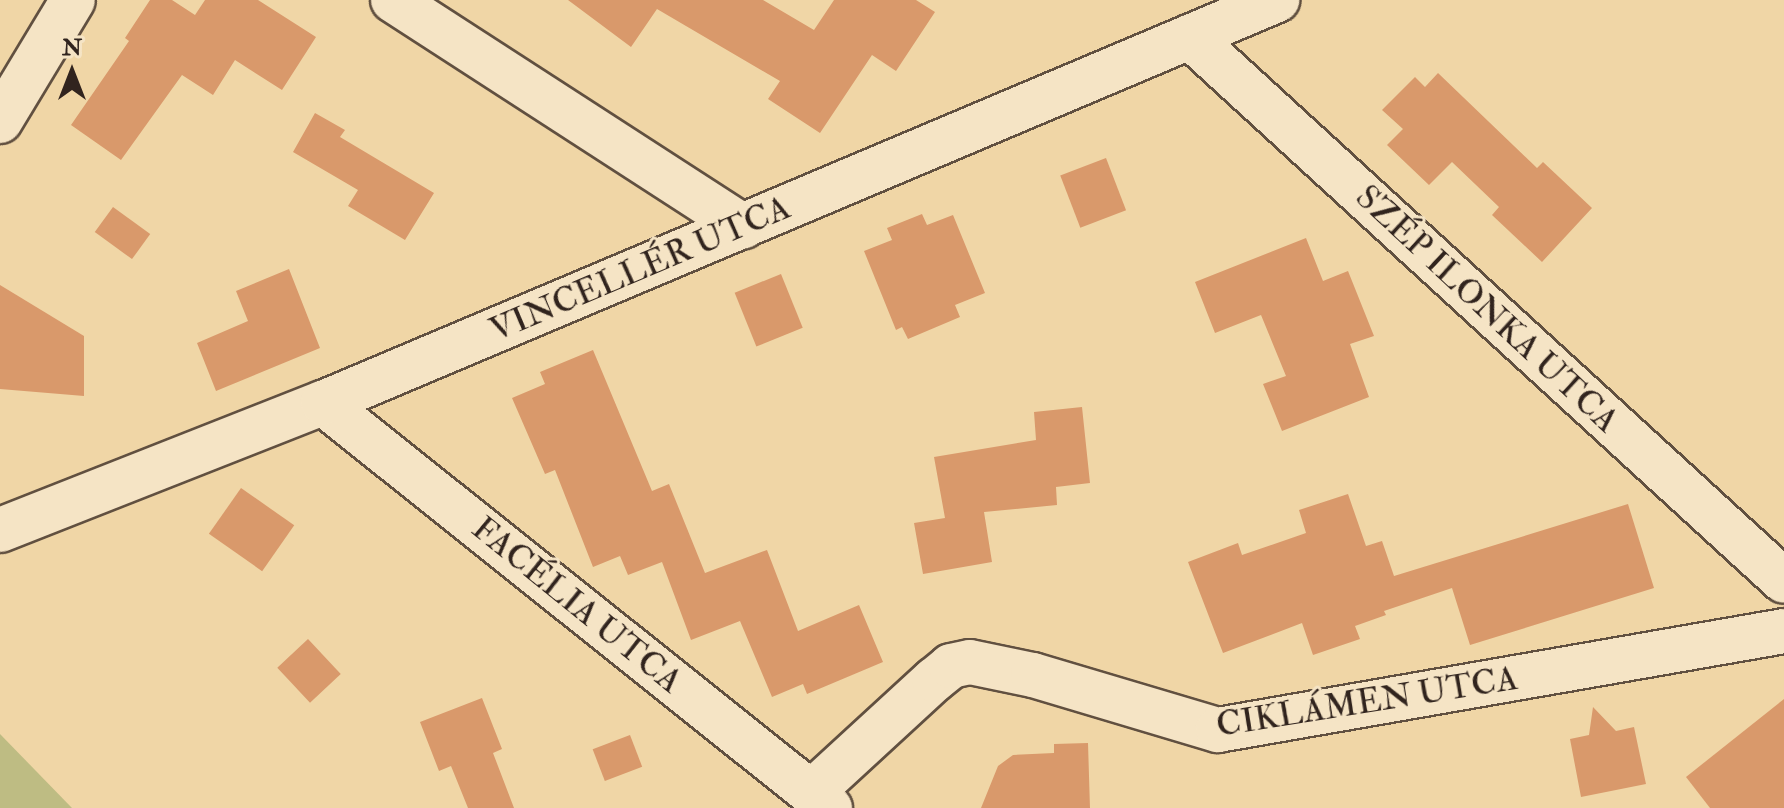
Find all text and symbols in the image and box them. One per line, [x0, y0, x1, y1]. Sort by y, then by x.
north arrow [32, 32, 112, 112]
text: N [62, 34, 82, 62]
street label: SZÉP ILONKA UTCA [1347, 177, 1627, 441]
street label: VINCELLÉR UTCA [484, 187, 796, 351]
street label: FACÉLIA UTCA [464, 508, 690, 702]
street label: CIKLÁMEN UTCA [1213, 658, 1521, 746]

